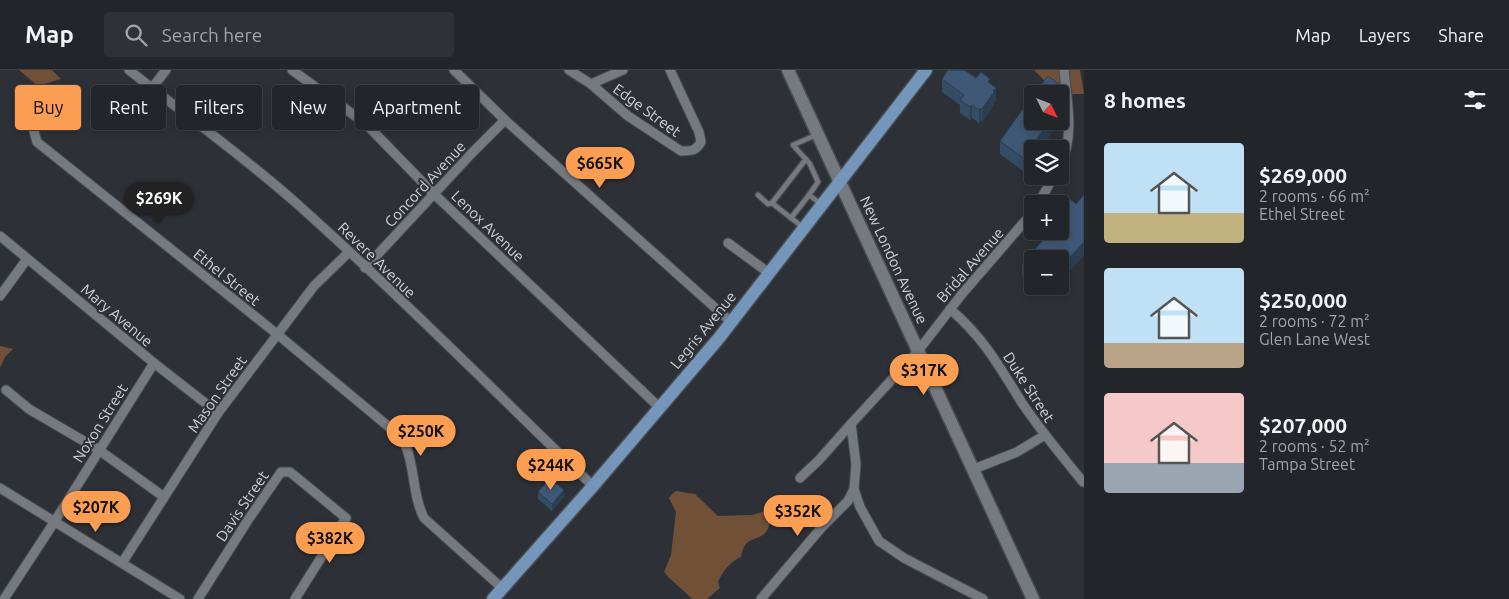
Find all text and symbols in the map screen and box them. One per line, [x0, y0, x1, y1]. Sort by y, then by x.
search box [104, 12, 454, 57]
text: Map [25, 21, 74, 48]
icon: search [122, 21, 150, 49]
text: Search here [162, 24, 262, 46]
text: Map [1295, 25, 1331, 45]
text: Layers [1359, 25, 1410, 45]
text: Share [1438, 25, 1484, 45]
street label: Edge Street [610, 80, 684, 140]
chip: Buy [15, 85, 81, 130]
chip: Rent [91, 85, 166, 130]
chip: Filters [176, 85, 262, 130]
chip: New [272, 85, 345, 130]
chip: Apartment [355, 85, 479, 130]
north arrow [1024, 85, 1069, 130]
map controls [1024, 85, 1069, 295]
icon: filters [1461, 86, 1489, 114]
text: 8 homes [1104, 88, 1186, 112]
street label: Concord Avenue [381, 138, 469, 230]
button: layers [1024, 140, 1069, 185]
pin: $665K [565, 146, 635, 189]
text: $665K [577, 154, 623, 172]
icon: home [1144, 163, 1204, 223]
text: $269,000 [1259, 163, 1347, 187]
pin: $269K [124, 182, 194, 224]
street label: Lenox Avenue [448, 187, 528, 265]
text: 2 rooms · 66 m² [1259, 187, 1370, 205]
text: $269K [136, 189, 182, 207]
street label: New London Avenue [857, 193, 931, 327]
button: + [1024, 195, 1069, 240]
text: Ethel Street [1259, 205, 1345, 223]
street label: Revere Avenue [335, 219, 419, 301]
street label: Bridal Avenue [933, 224, 1007, 306]
street label: Ethel Street [190, 245, 264, 309]
button: − [1024, 250, 1069, 295]
street label: Mary Avenue [78, 280, 156, 350]
street label: Legris Avenue [667, 288, 739, 372]
icon: home [1144, 288, 1204, 348]
text: $250,000 [1259, 288, 1347, 312]
text: 2 rooms · 72 m² [1259, 312, 1370, 330]
text: Glen Lane West [1259, 330, 1370, 348]
street label: Duke Street [1000, 349, 1058, 425]
street label: Mason Street [184, 352, 250, 436]
pin: $317K [889, 354, 959, 396]
text: $317K [901, 361, 947, 379]
street label: Noxon Street [69, 381, 131, 465]
icon: home [1144, 413, 1204, 473]
text: $207,000 [1259, 413, 1347, 437]
pin: $250K [386, 414, 456, 457]
text: $250K [398, 422, 444, 440]
text: 2 rooms · 52 m² [1259, 437, 1370, 455]
pin: $244K [516, 448, 586, 491]
text: Tampa Street [1259, 455, 1355, 473]
text: $244K [528, 456, 574, 474]
street label: Davis Street [212, 468, 272, 544]
pin: $207K [61, 490, 131, 533]
pin: $352K [763, 494, 833, 537]
text: $207K [73, 498, 119, 516]
text: $352K [775, 502, 821, 520]
pin: $382K [295, 522, 365, 564]
text: $382K [307, 529, 353, 547]

